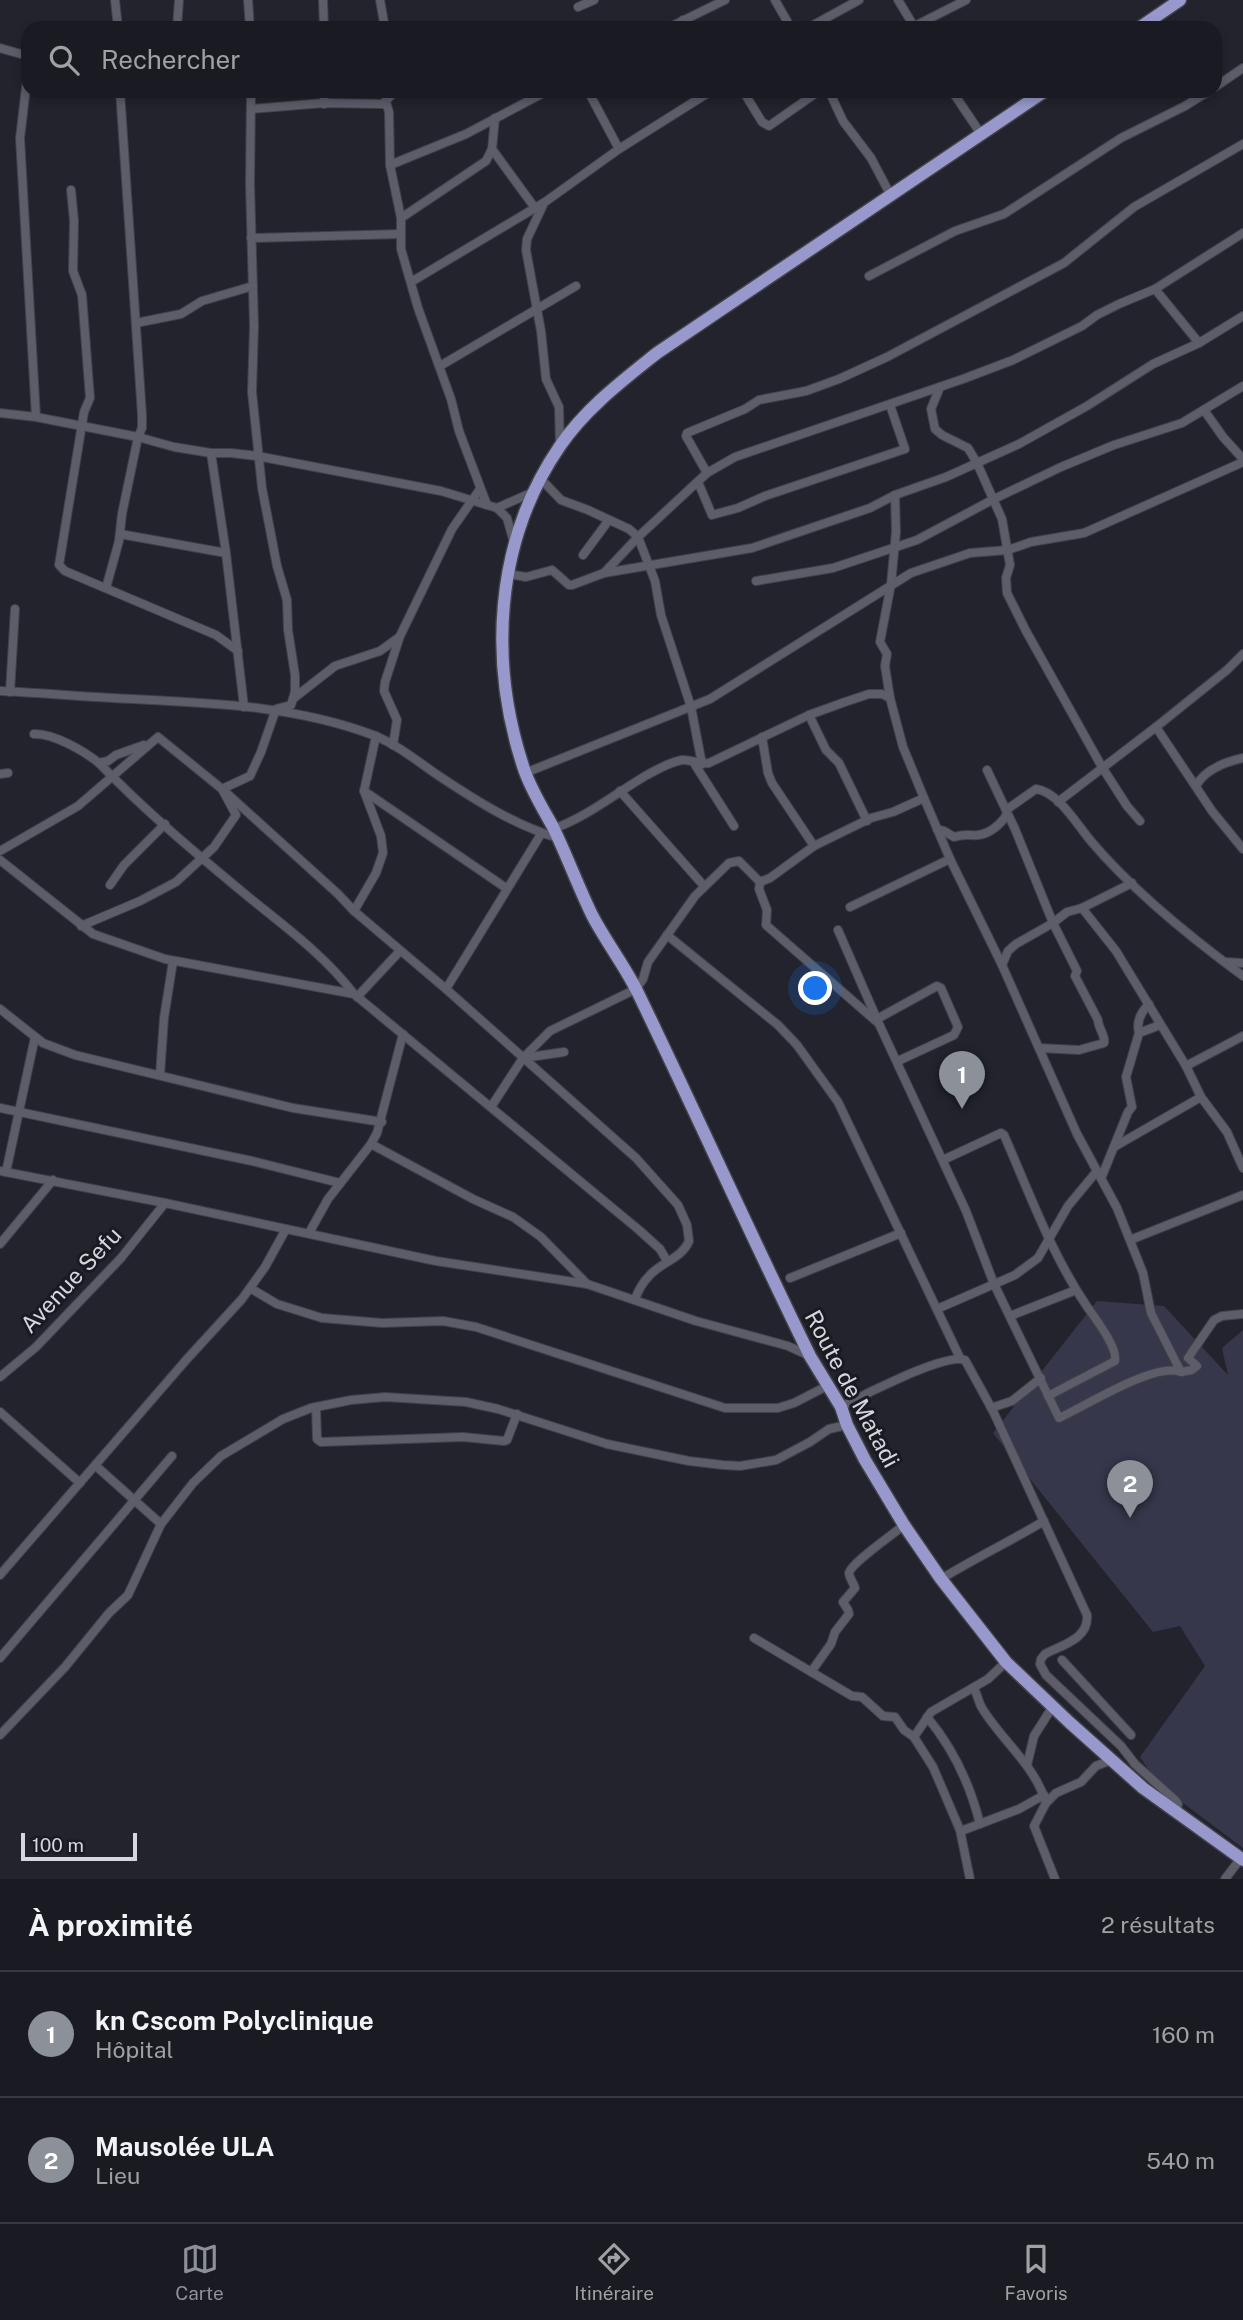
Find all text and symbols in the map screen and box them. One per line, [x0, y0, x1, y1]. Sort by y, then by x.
search box [21, 21, 1222, 98]
icon: search [45, 41, 83, 79]
text: Rechercher [101, 44, 240, 75]
your location [798, 971, 832, 1005]
pin: 1 [939, 1051, 985, 1109]
street label: Avenue Sefu [15, 1221, 126, 1338]
street label: Route de Matadi [800, 1306, 905, 1472]
pin: 2 [1107, 1460, 1153, 1518]
scale bar [21, 1830, 136, 1862]
text: 100 m [32, 1834, 84, 1856]
text: À proximité [28, 1907, 193, 1943]
text: 2 résultats [1101, 1911, 1215, 1938]
text: kn Cscom Polyclinique [95, 2005, 374, 2036]
text: 1 [46, 2021, 56, 2048]
text: 160 m [1152, 2021, 1215, 2048]
text: Hôpital [95, 2036, 173, 2063]
text: Mausolée ULA [95, 2131, 274, 2162]
text: 2 [44, 2147, 58, 2174]
text: 540 m [1146, 2147, 1215, 2174]
text: Lieu [95, 2162, 140, 2189]
tab: Carte [175, 2240, 224, 2304]
tab: Itinéraire [574, 2240, 654, 2304]
tab: Favoris [1005, 2240, 1068, 2304]

